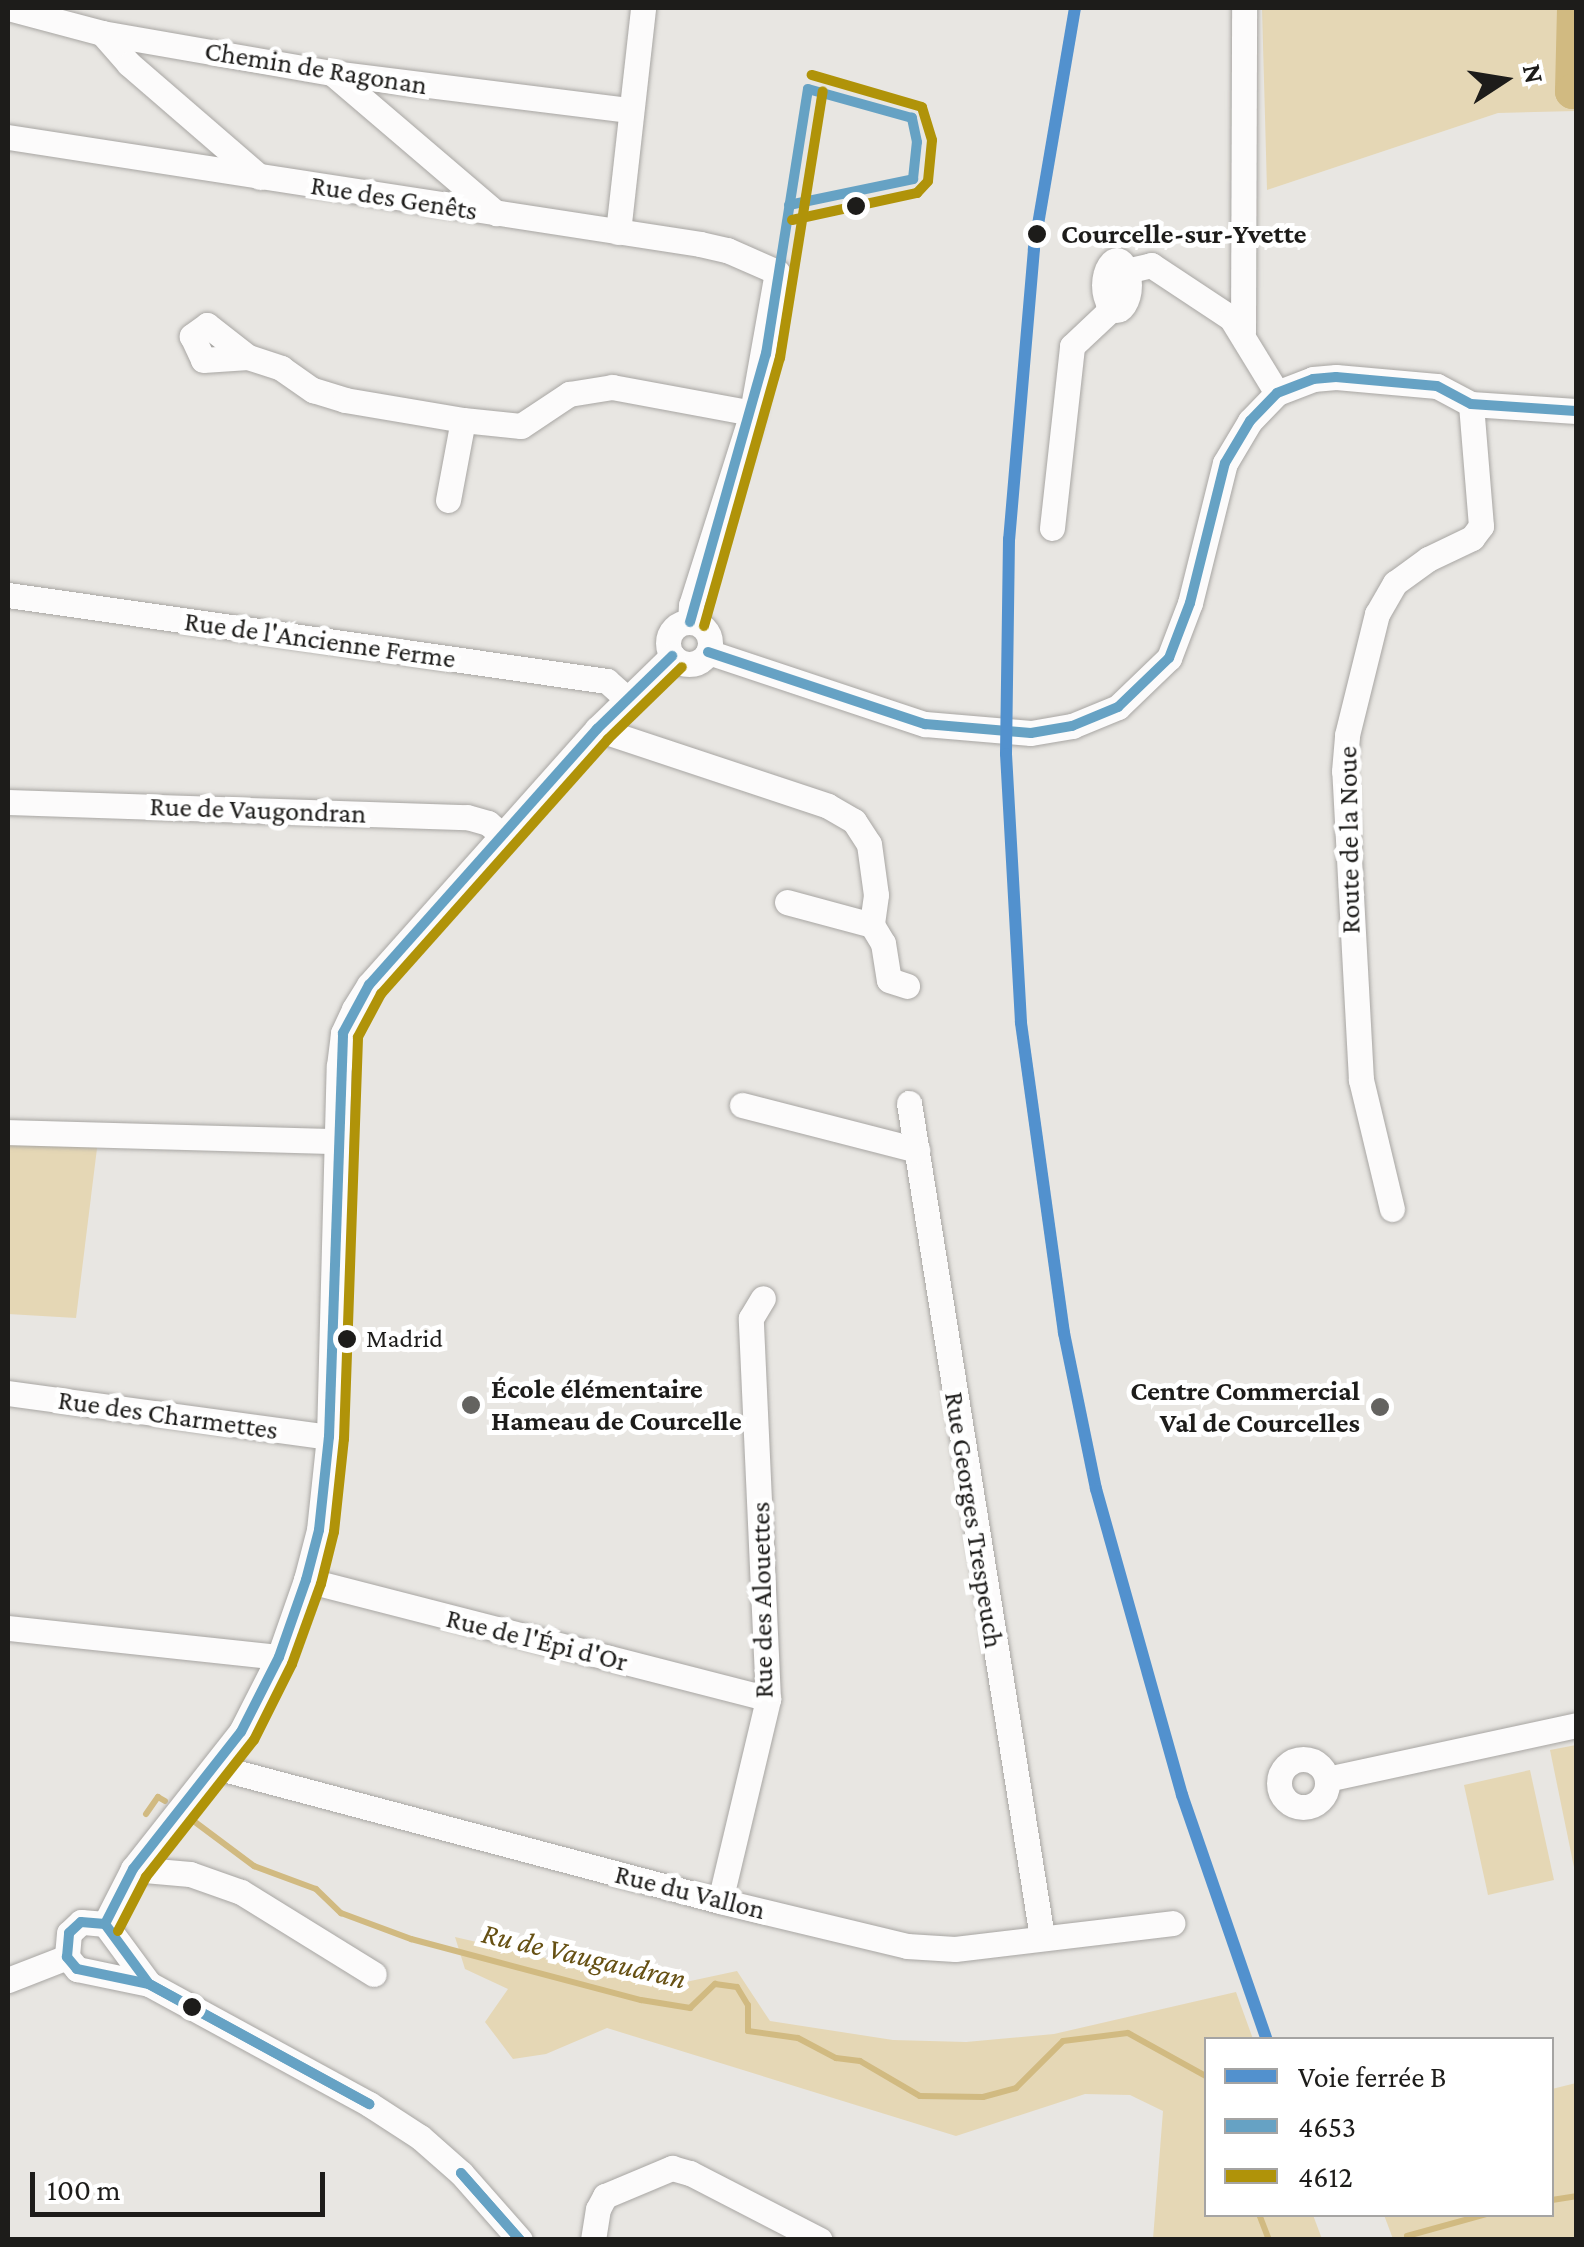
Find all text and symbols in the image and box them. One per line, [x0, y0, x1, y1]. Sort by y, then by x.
north arrow [1454, 30, 1554, 130]
street label: Chemin de Ragonan [202, 34, 430, 102]
text: N [1517, 61, 1551, 86]
street label: Rue des Genêts [308, 168, 480, 228]
unlabelled marker [846, 196, 866, 216]
place label: Courcelle-sur-Yvette [1061, 217, 1306, 251]
marker: Courcelle-sur-Yvette [1022, 219, 1052, 249]
street label: Rue de l'Ancienne Ferme [182, 604, 458, 676]
street label: Route de la Noue [1331, 746, 1367, 934]
street label: Rue de Vaugondran [149, 789, 367, 831]
place label: Madrid [366, 1323, 443, 1355]
marker: Madrid [337, 1329, 357, 1349]
place label: École élémentaire Hameau de Courcelle [491, 1372, 742, 1438]
place label: Centre Commercial Val de Courcelles [1130, 1374, 1360, 1440]
street label: Rue des Charmettes [56, 1383, 280, 1447]
street label: Rue Georges Trespeuch [937, 1389, 1011, 1651]
marker: École élémentaire Hameau de Courcelle [460, 1394, 482, 1416]
marker: Centre Commercial Val de Courcelles [1369, 1396, 1391, 1418]
street label: Rue des Alouettes [743, 1501, 781, 1699]
street label: Rue de l'Épi d'Or [443, 1601, 631, 1679]
street label: Rue du Vallon [611, 1857, 769, 1927]
water label: Ru de Vaugaudran [478, 1915, 690, 1997]
unlabelled marker [182, 1997, 202, 2017]
legend [1204, 2037, 1554, 2217]
text: Voie ferrée B [1298, 2060, 1446, 2093]
text: 4653 [1298, 2110, 1356, 2143]
scale bar [35, 2152, 330, 2214]
text: 4612 [1298, 2160, 1353, 2193]
text: 100 m [47, 2173, 121, 2206]

